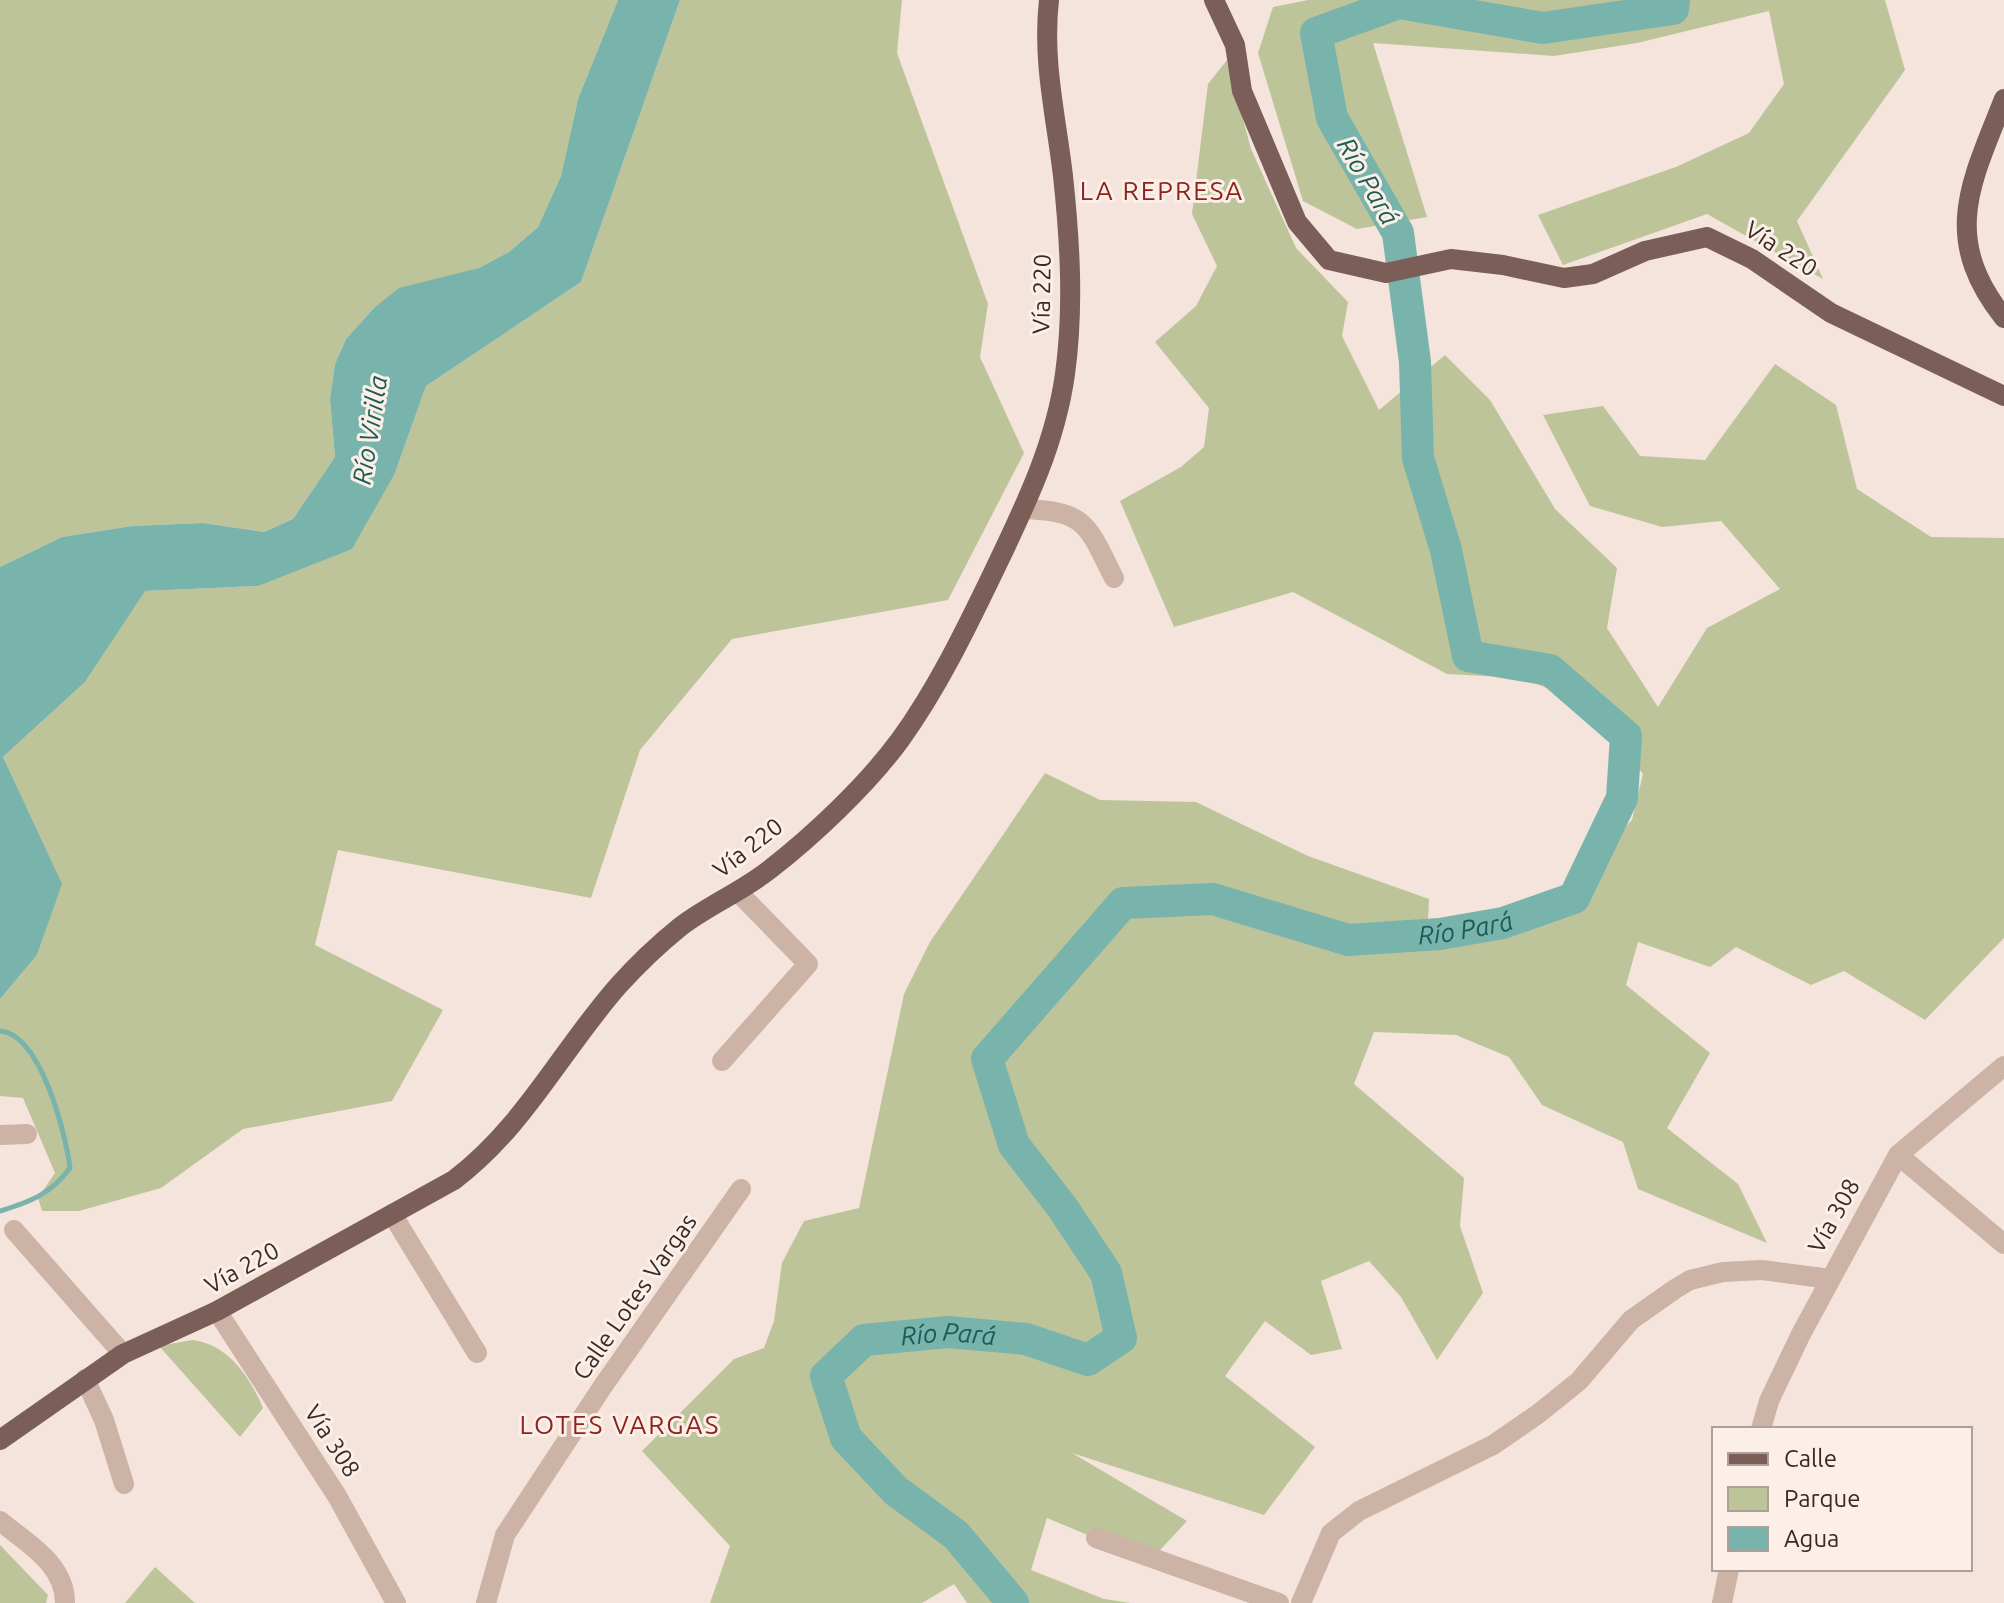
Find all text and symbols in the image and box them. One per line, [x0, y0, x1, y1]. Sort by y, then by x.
water label: Río Pará [1332, 132, 1405, 229]
district label: LA REPRESA [1080, 176, 1244, 205]
street label: Vía 220 [1740, 215, 1822, 282]
street label: Vía 220 [1027, 254, 1056, 334]
water label: Río Virilla [347, 373, 392, 486]
street label: Vía 220 [708, 812, 788, 883]
water label: Río Pará [1417, 906, 1517, 949]
street label: Vía 308 [1802, 1174, 1865, 1257]
street label: Calle Lotes Vargas [567, 1209, 702, 1385]
street label: Vía 220 [200, 1236, 283, 1299]
water label: Río Pará [899, 1317, 997, 1350]
street label: Vía 308 [299, 1400, 366, 1482]
district label: LOTES VARGAS [519, 1410, 721, 1439]
legend [1712, 1427, 1972, 1571]
text: Calle [1784, 1445, 1837, 1472]
text: Parque [1784, 1485, 1861, 1512]
text: Agua [1784, 1525, 1839, 1552]

